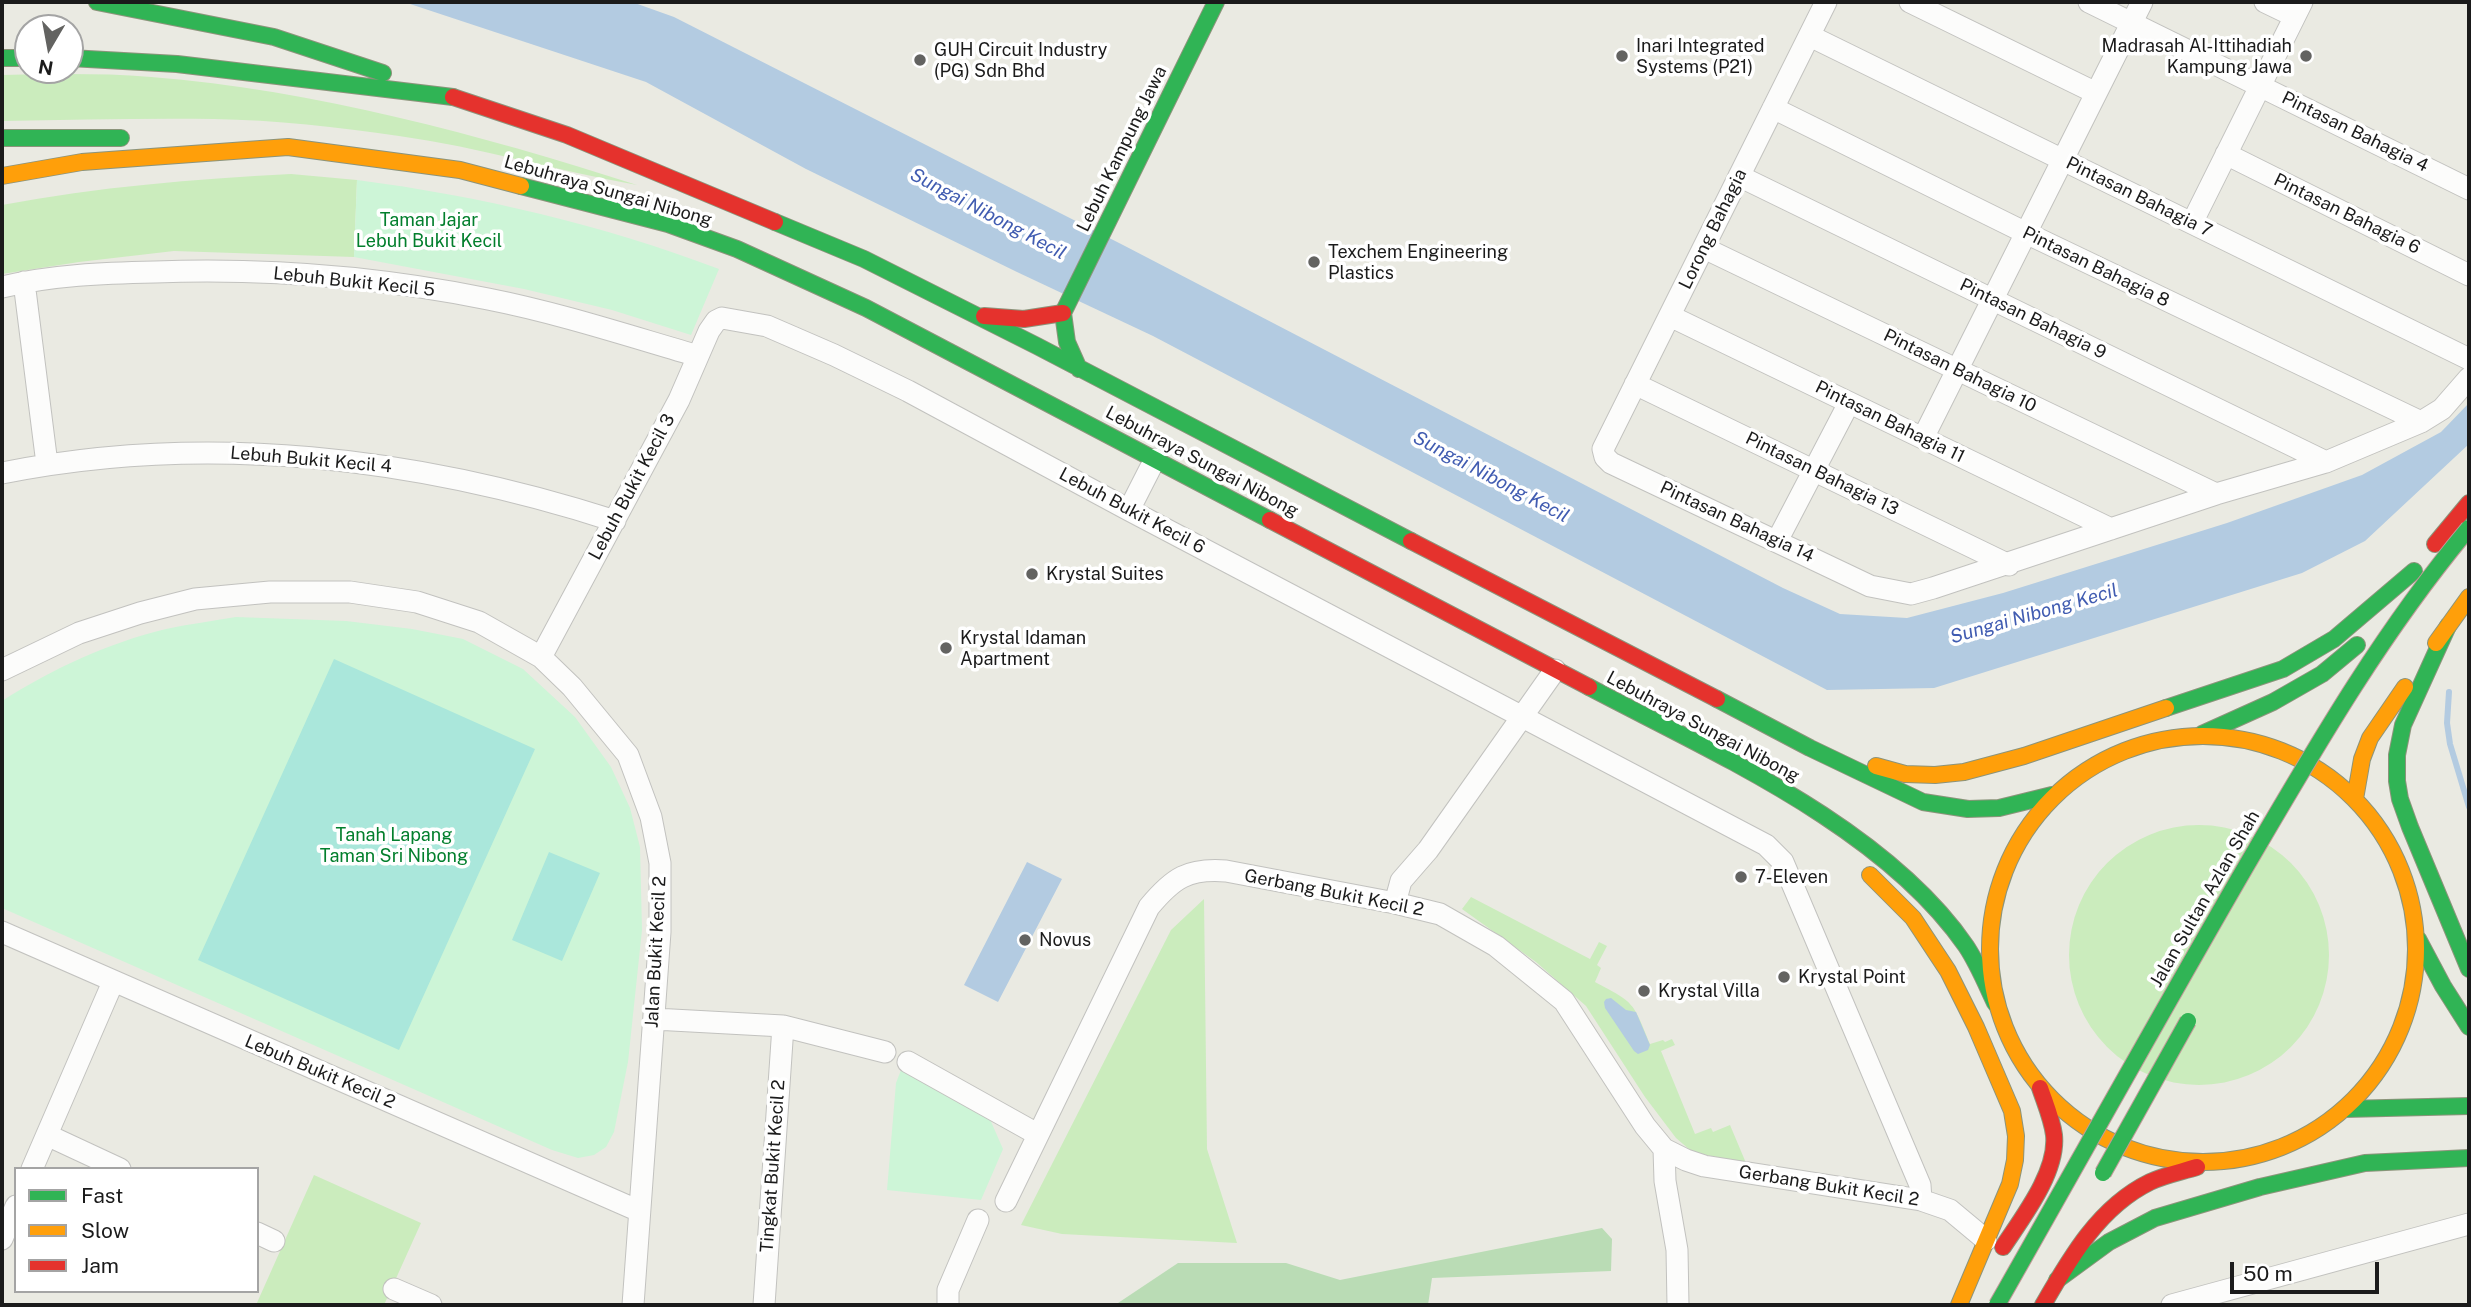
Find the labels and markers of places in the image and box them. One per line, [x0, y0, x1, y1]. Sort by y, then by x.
place label: Inari Integrated Systems (P21) [1636, 35, 1764, 78]
place label: Madrasah Al-Ittihadiah Kampung Jawa [2102, 35, 2292, 78]
place label: GUH Circuit Industry (PG) Sdn Bhd [934, 39, 1107, 82]
marker: Inari Integrated Systems (P21) [1614, 48, 1630, 64]
marker: Madrasah Al-Ittihadiah Kampung Jawa [2298, 48, 2314, 64]
marker: GUH Circuit Industry (PG) Sdn Bhd [912, 52, 928, 68]
place label: Texchem Engineering Plastics [1328, 241, 1508, 284]
marker: Texchem Engineering Plastics [1306, 254, 1322, 270]
place label: Krystal Suites [1046, 563, 1164, 585]
marker: Krystal Suites [1024, 566, 1040, 582]
place label: Krystal Idaman Apartment [960, 627, 1086, 670]
marker: Krystal Idaman Apartment [938, 640, 954, 656]
place label: 7-Eleven [1755, 866, 1828, 888]
marker: 7-Eleven [1733, 869, 1749, 885]
place label: Novus [1039, 929, 1091, 951]
marker: Novus [1017, 932, 1033, 948]
place label: Krystal Point [1798, 966, 1906, 988]
marker: Krystal Point [1776, 969, 1792, 985]
place label: Krystal Villa [1658, 980, 1760, 1002]
marker: Krystal Villa [1636, 983, 1652, 999]

